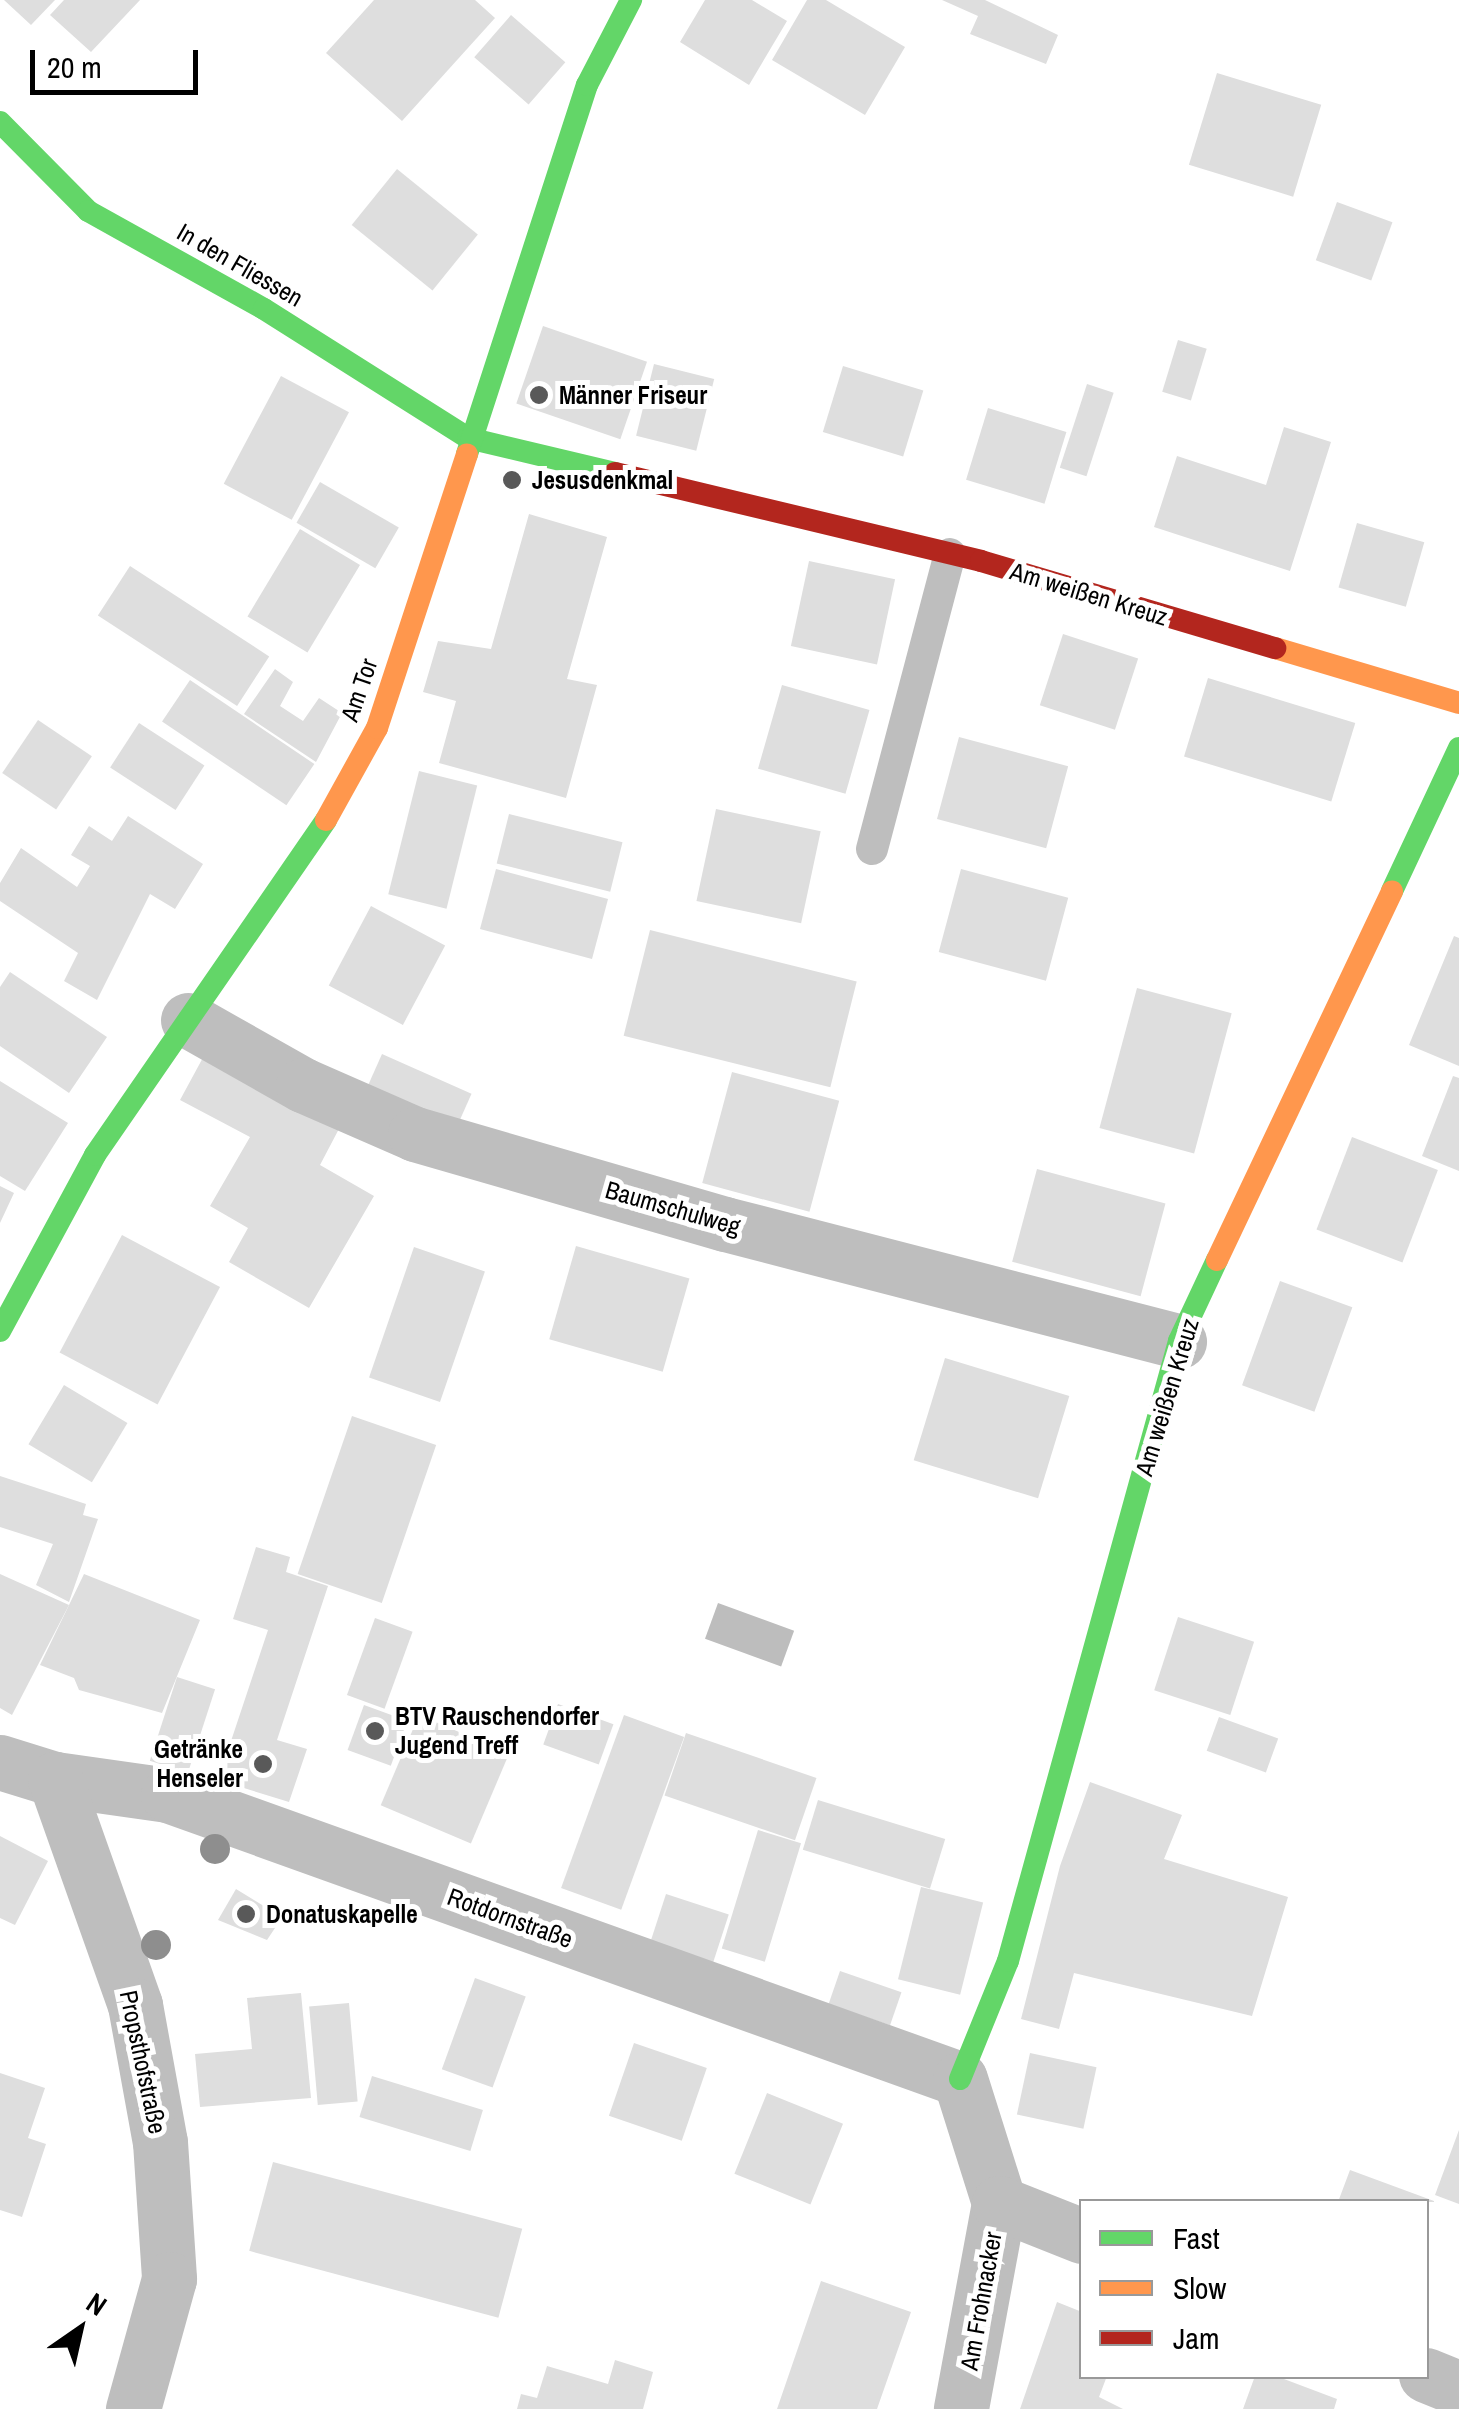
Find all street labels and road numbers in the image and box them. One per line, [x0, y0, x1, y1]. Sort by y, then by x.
street label: In den Fliessen [172, 217, 308, 313]
street label: Am weißen Kreuz [1007, 556, 1171, 632]
street label: Am Tor [334, 654, 384, 726]
street label: Baumschulweg [602, 1174, 744, 1242]
street label: Am weißen Kreuz [1129, 1315, 1205, 1479]
street label: Rotdornstraße [443, 1881, 577, 1955]
street label: Propsthofstraße [113, 1988, 173, 2136]
street label: Am Frohnacker [954, 2229, 1008, 2373]

